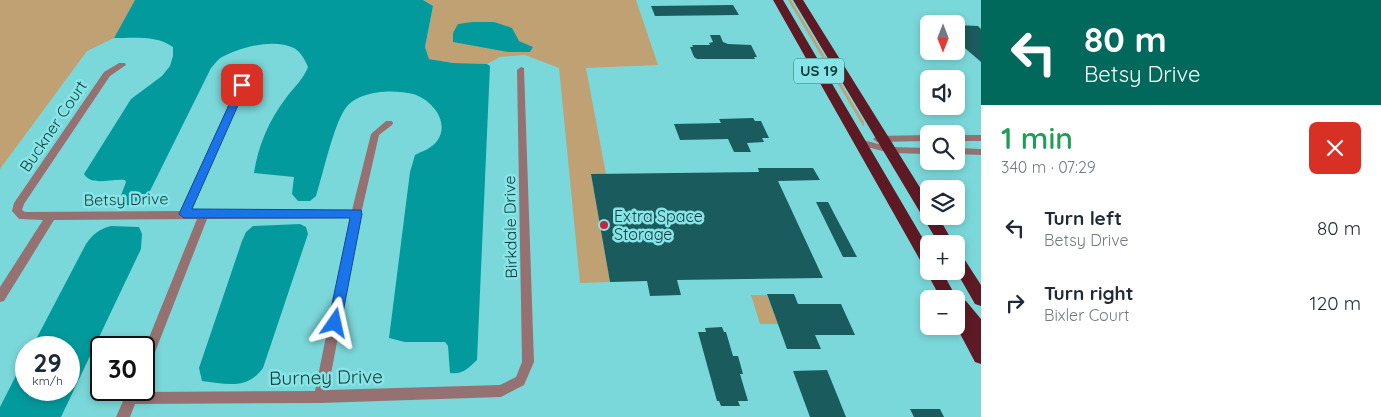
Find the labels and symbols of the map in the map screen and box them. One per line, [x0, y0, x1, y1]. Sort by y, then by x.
north arrow [920, 15, 965, 60]
road number: US 19 [794, 58, 844, 84]
pin [221, 64, 263, 106]
street label: Buckner Court [15, 76, 91, 176]
street label: Birkdale Drive [499, 175, 521, 279]
street label: Betsy Drive [84, 188, 168, 210]
place label: Extra Space Storage [614, 206, 703, 244]
marker: Extra Space Storage [598, 219, 610, 231]
position arrow [308, 296, 360, 348]
speed limit sign: 30 [90, 336, 155, 401]
street label: Burney Drive [269, 364, 383, 390]

